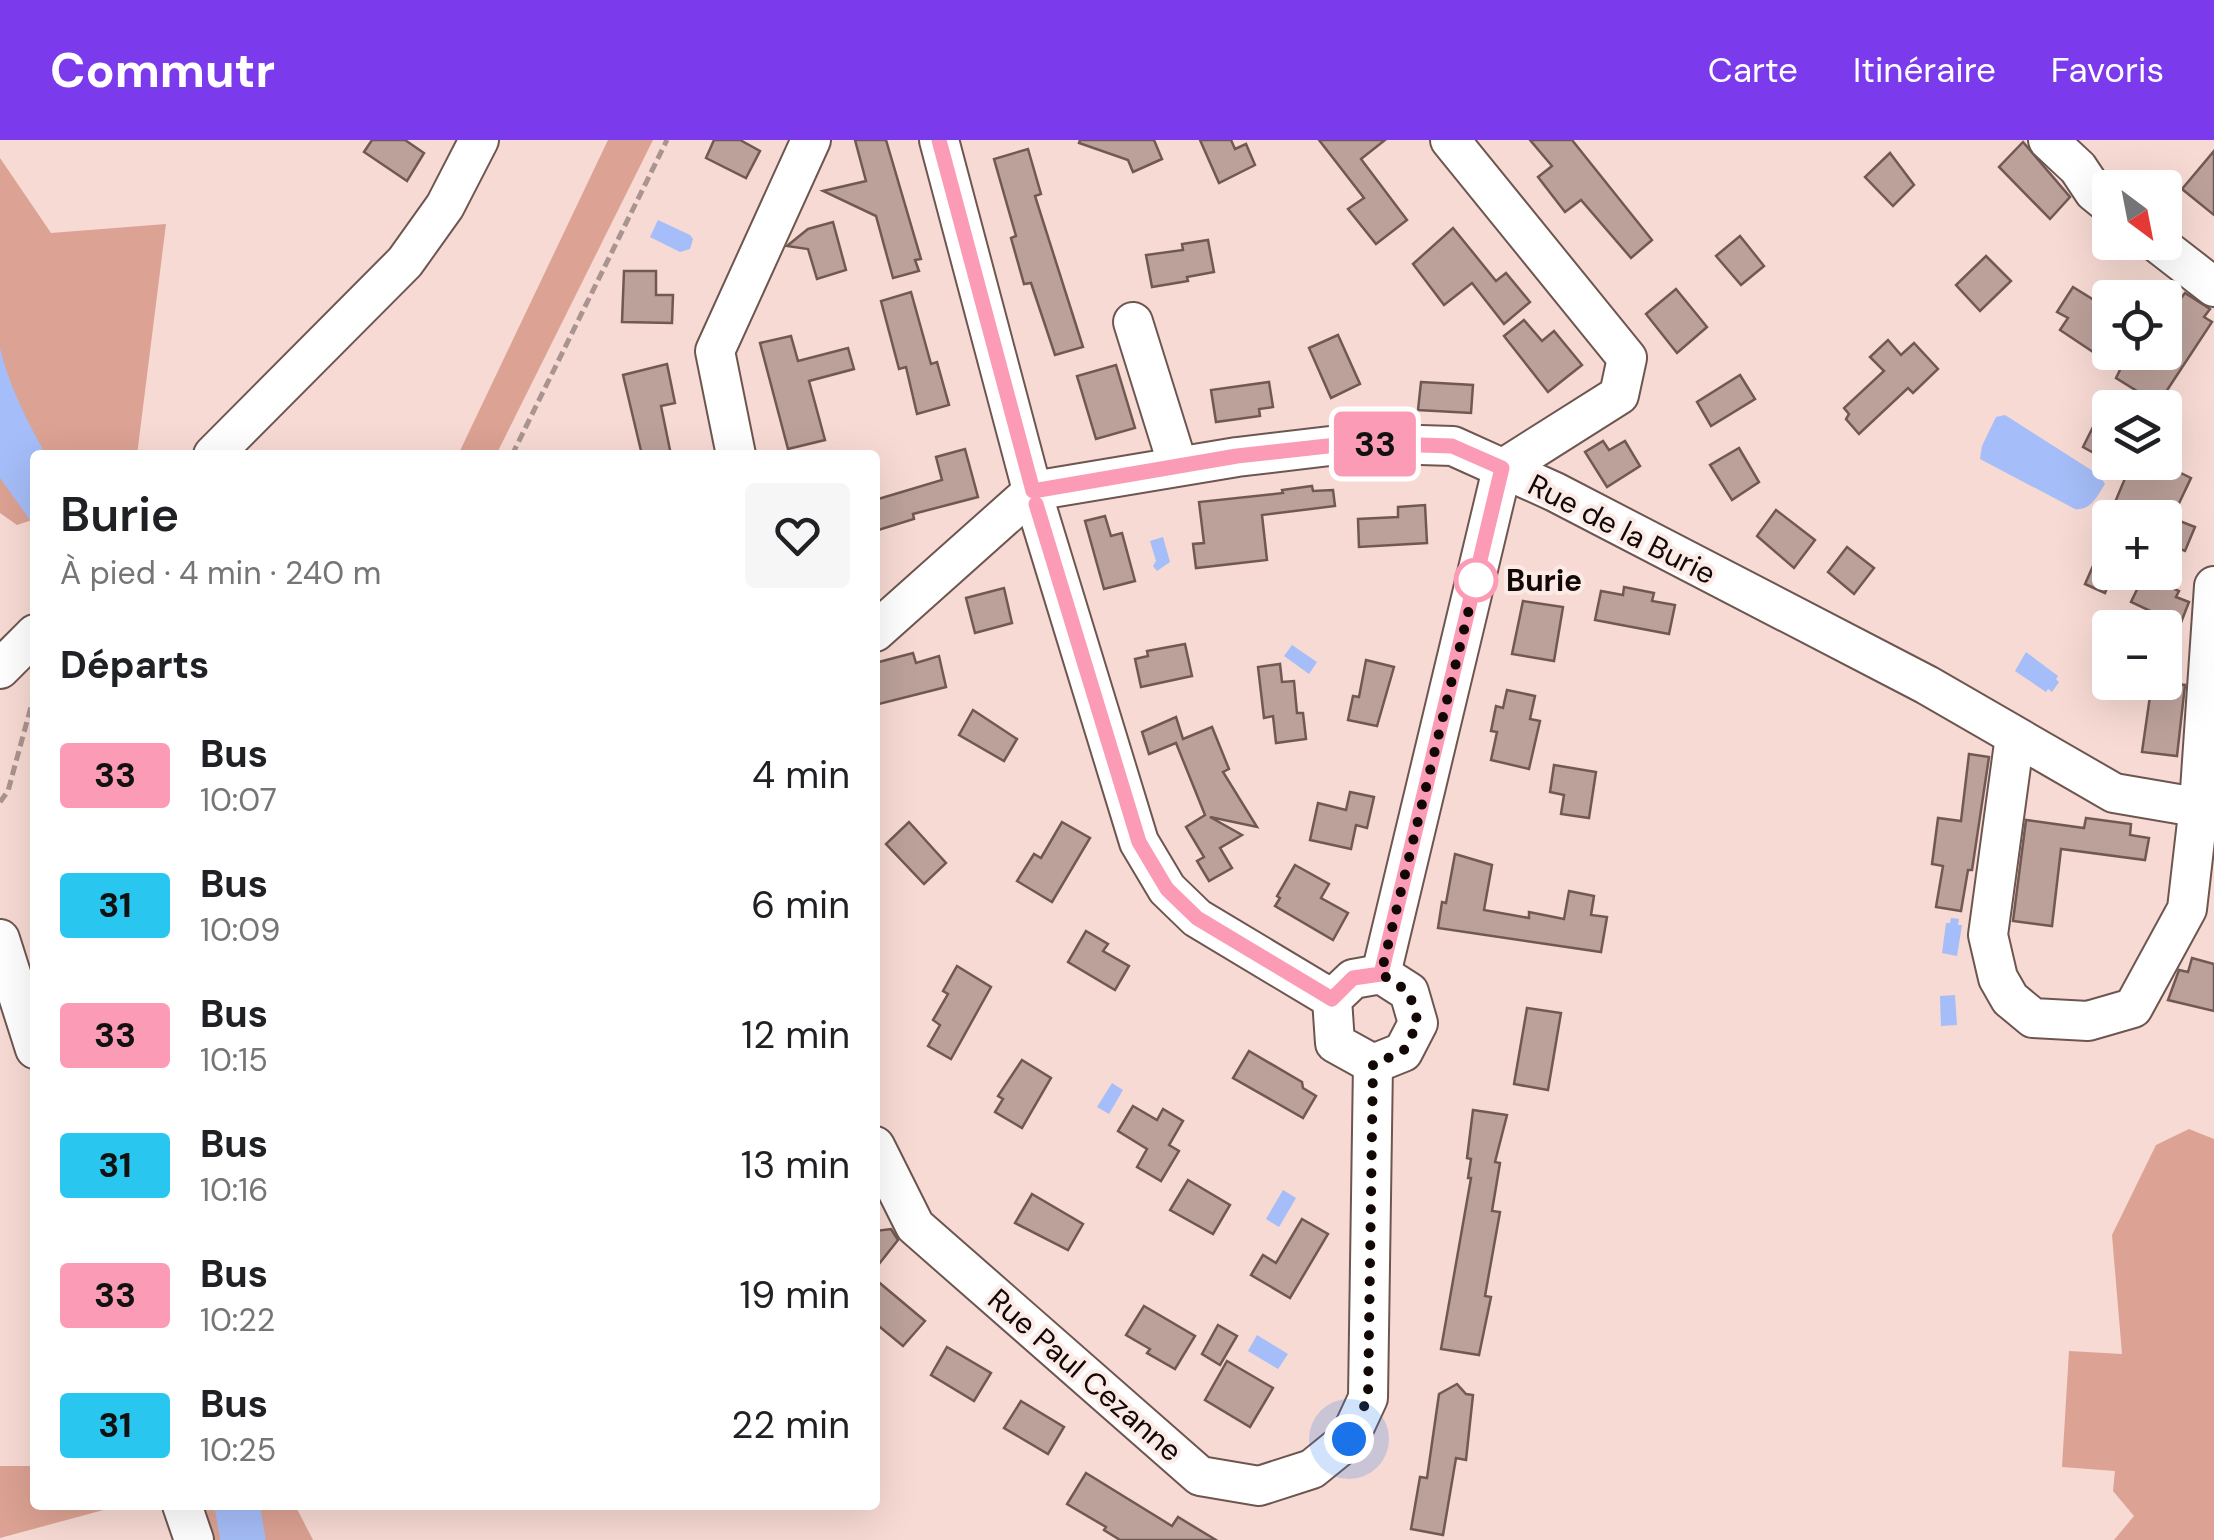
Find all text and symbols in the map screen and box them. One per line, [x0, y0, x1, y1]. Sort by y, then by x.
text: Commutr [50, 39, 275, 102]
text: Carte [1708, 47, 1798, 93]
text: Itinéraire [1853, 47, 1996, 93]
text: Favoris [2051, 47, 2164, 93]
north arrow [2092, 170, 2182, 260]
map controls [2092, 170, 2182, 700]
button: locate [2092, 280, 2182, 370]
button: layers [2092, 390, 2182, 480]
line badge: 33 [1330, 412, 1420, 476]
text: 33 [1354, 421, 1396, 467]
street label: Rue de la Burie [1522, 466, 1722, 592]
text: Burie [60, 483, 179, 546]
button: heart [745, 483, 850, 588]
button: + [2092, 500, 2182, 590]
text: À pied · 4 min · 240 m [60, 552, 381, 594]
marker: Burie [1455, 559, 1497, 601]
place label: Burie [1506, 562, 1582, 598]
button: − [2092, 610, 2182, 700]
text: Départs [60, 640, 209, 690]
text: Bus [200, 729, 268, 779]
text: 4 min [752, 750, 850, 800]
text: 33 [94, 752, 136, 798]
text: 10:07 [200, 779, 277, 821]
text: Bus [200, 859, 268, 909]
text: 6 min [751, 880, 850, 930]
text: 31 [98, 882, 132, 928]
text: 10:09 [200, 909, 280, 951]
text: Bus [200, 989, 268, 1039]
text: 12 min [741, 1010, 850, 1060]
text: 33 [94, 1012, 136, 1058]
text: 10:15 [200, 1039, 268, 1081]
text: Bus [200, 1119, 268, 1169]
text: 13 min [741, 1140, 850, 1190]
text: 31 [98, 1142, 132, 1188]
text: 10:16 [200, 1169, 268, 1211]
text: Bus [200, 1249, 268, 1299]
text: 19 min [739, 1270, 850, 1320]
text: 33 [94, 1272, 136, 1318]
street label: Rue Paul Cezanne [980, 1280, 1190, 1470]
text: 10:22 [200, 1299, 275, 1341]
text: Bus [200, 1379, 268, 1429]
text: 22 min [731, 1400, 850, 1450]
text: 31 [98, 1402, 132, 1448]
your location [1324, 1414, 1374, 1464]
text: 10:25 [200, 1429, 276, 1471]

